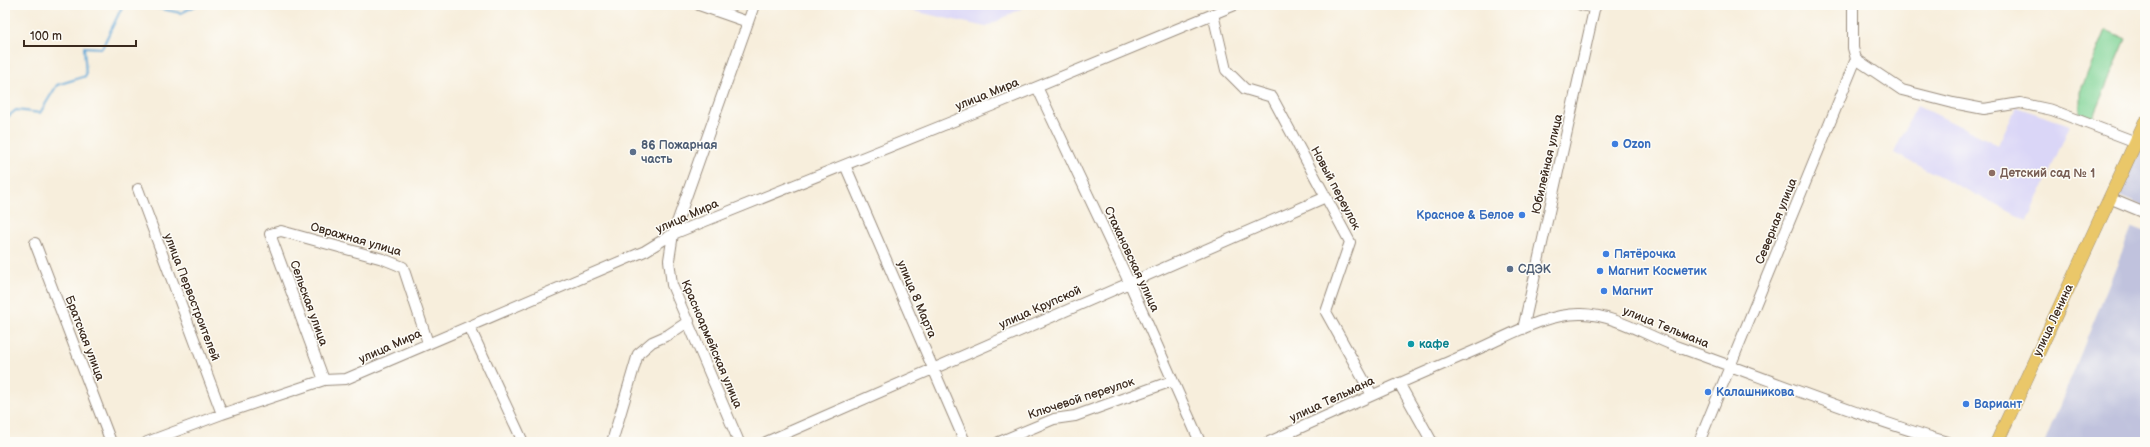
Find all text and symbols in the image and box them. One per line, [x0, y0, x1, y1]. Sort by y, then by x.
scale bar [24, 22, 136, 48]
text: 100 m [30, 29, 62, 44]
street label: улица Мира [953, 75, 1021, 114]
street label: Юбилейная улица [1529, 113, 1566, 216]
place label: Ozon [1623, 137, 1651, 152]
place label: 86 Пожарная часть [641, 138, 717, 167]
marker: Ozon [1610, 139, 1620, 149]
street label: Новый переулок [1307, 144, 1364, 233]
marker: 86 Пожарная часть [628, 147, 638, 157]
place label: Детский сад № 1 [2000, 166, 2095, 181]
marker: Детский сад № 1 [1987, 168, 1997, 178]
street label: Северная улица [1752, 176, 1801, 266]
street label: улица Мира [654, 196, 721, 237]
street label: Стахановская улица [1101, 204, 1163, 314]
place label: Красное & Белое [1416, 208, 1514, 223]
marker: Красное & Белое [1517, 210, 1527, 220]
street label: Овражная улица [309, 219, 403, 260]
street label: улица Первостроителей [160, 231, 223, 363]
place label: Пятёрочка [1614, 247, 1677, 262]
marker: Пятёрочка [1601, 249, 1611, 259]
street label: Сельская улица [286, 258, 331, 348]
street label: улица 8 Марта [893, 258, 940, 340]
place label: СДЭК [1518, 262, 1552, 277]
marker: СДЭК [1505, 264, 1515, 274]
place label: Магнит Косметик [1608, 264, 1707, 279]
marker: Магнит Косметик [1595, 266, 1605, 276]
street label: Красноармейская улица [678, 278, 745, 411]
street label: улица Ленина [2030, 282, 2077, 359]
street label: улица Крупской [997, 283, 1084, 332]
place label: Магнит [1612, 284, 1654, 299]
marker: Магнит [1599, 286, 1609, 296]
street label: Братская улица [61, 294, 108, 383]
street label: улица Тельмана [1620, 303, 1711, 352]
street label: улица Мира [357, 326, 424, 367]
place label: кафе [1419, 337, 1450, 352]
marker: кафе [1406, 339, 1416, 349]
street label: улица Тельмана [1287, 373, 1377, 426]
street label: Ключевой переулок [1026, 374, 1137, 423]
place label: Калашникова [1716, 385, 1795, 400]
marker: Калашникова [1703, 387, 1713, 397]
place label: Вариант [1974, 397, 2022, 412]
marker: Вариант [1961, 399, 1971, 409]

